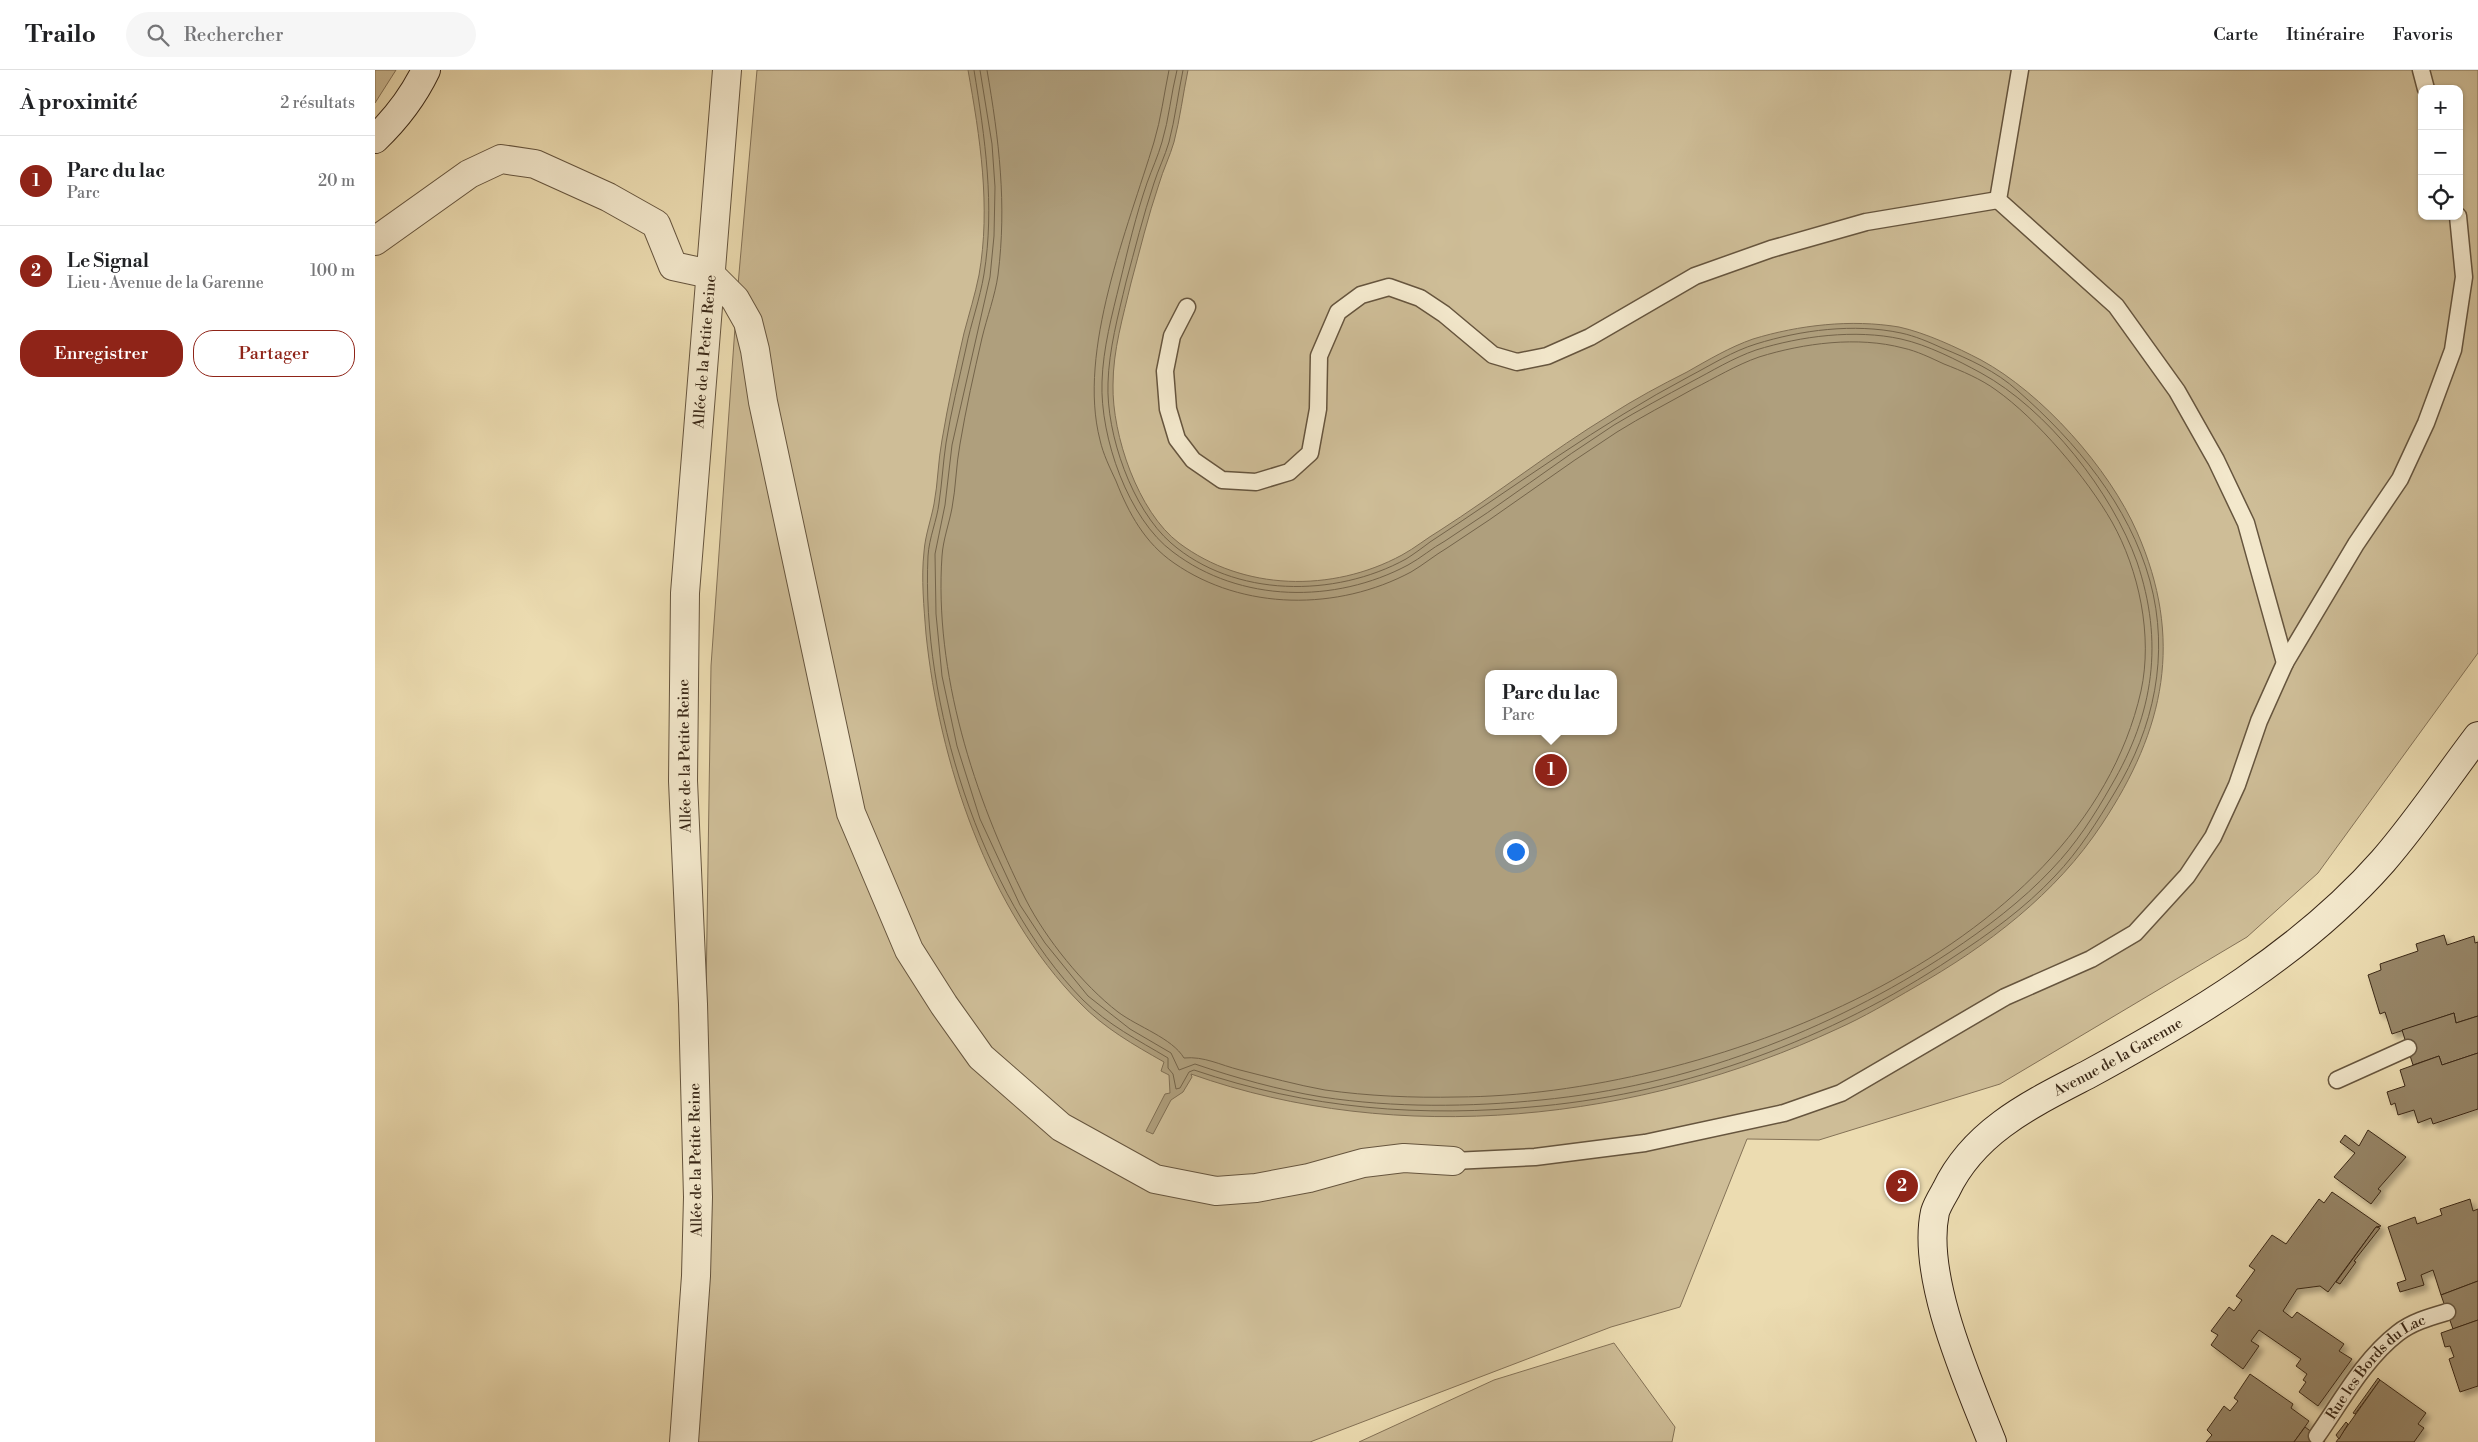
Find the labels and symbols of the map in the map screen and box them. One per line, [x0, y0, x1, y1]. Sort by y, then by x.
street label: Allée de la Petite Reine [689, 274, 720, 430]
street label: Allée de la Petite Reine [674, 679, 696, 834]
pin: 1 [1535, 751, 1567, 789]
your location [1503, 839, 1529, 865]
street label: Avenue de la Garenne [2049, 1013, 2186, 1101]
street label: Allée de la Petite Reine [685, 1083, 707, 1238]
pin: 2 [1886, 1167, 1918, 1205]
street label: Rue les Bords du Lac [2321, 1310, 2428, 1423]

